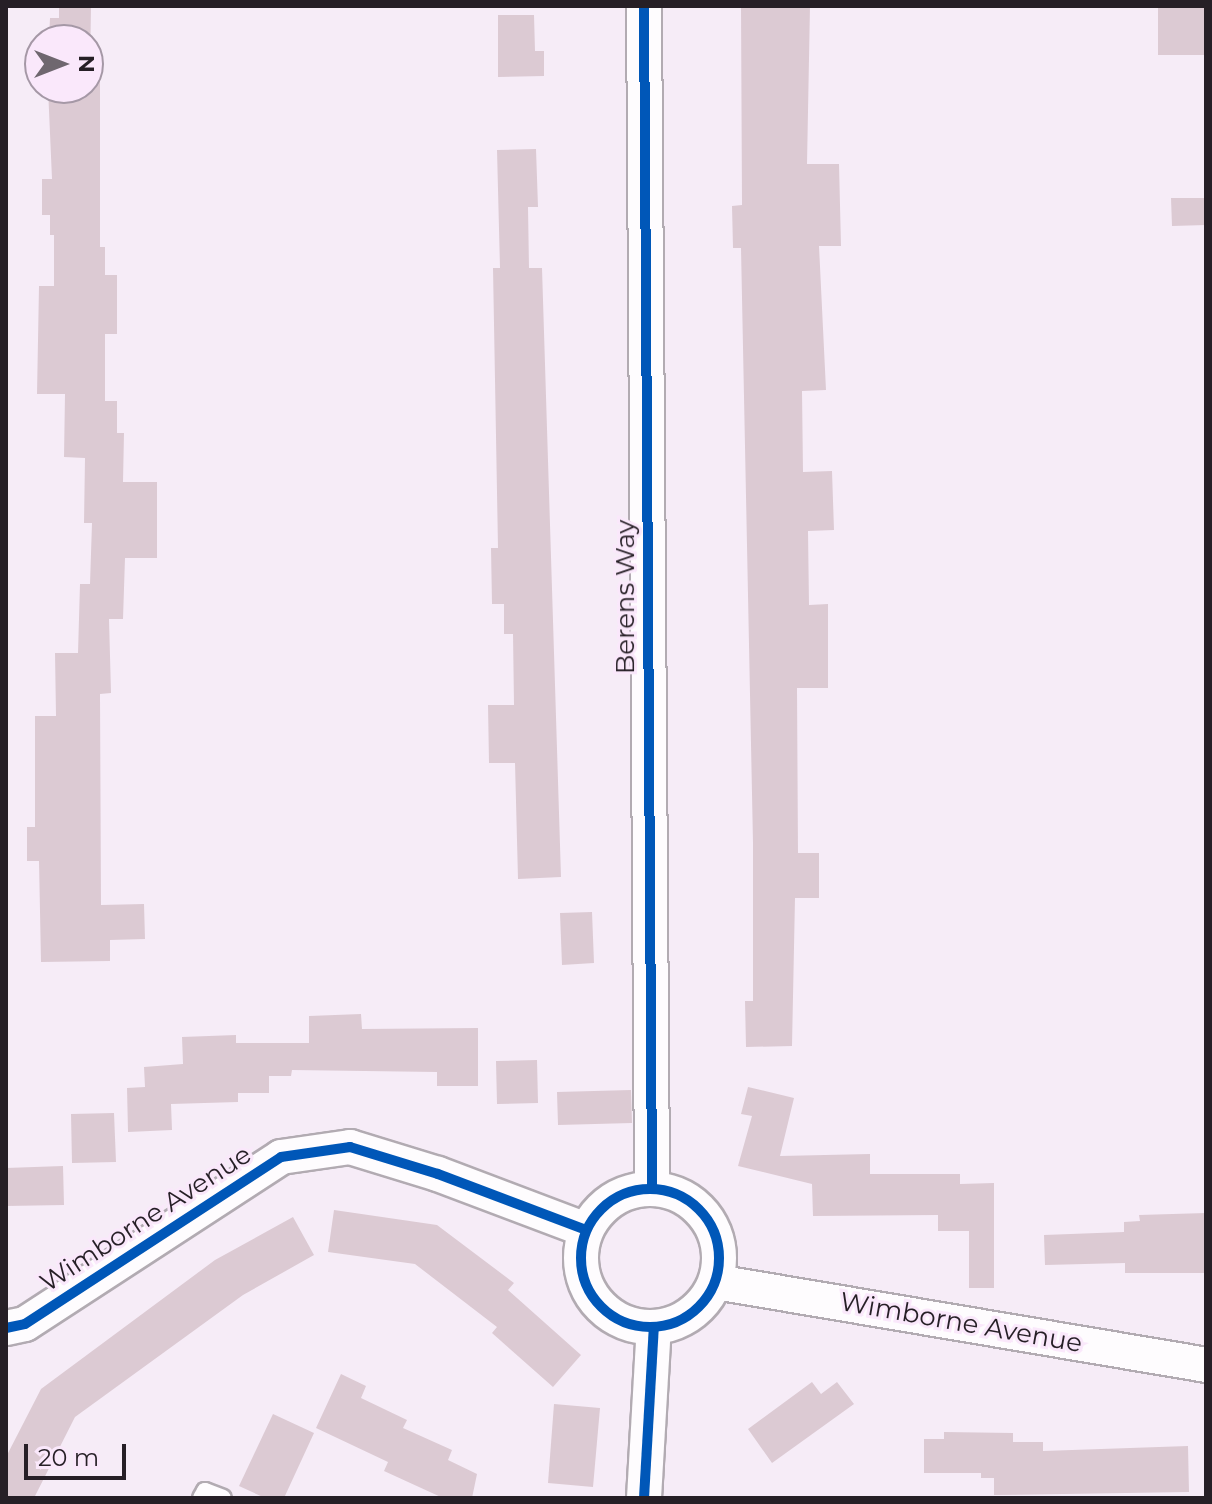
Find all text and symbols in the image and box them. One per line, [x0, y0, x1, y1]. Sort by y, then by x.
north arrow [24, 24, 104, 104]
text: N [73, 55, 100, 73]
street label: Berens Way [610, 520, 642, 674]
street label: Wimborne Avenue [35, 1139, 257, 1299]
street label: Wimborne Avenue [837, 1286, 1085, 1360]
scale bar [28, 1428, 130, 1478]
text: 20 m [38, 1443, 99, 1472]

